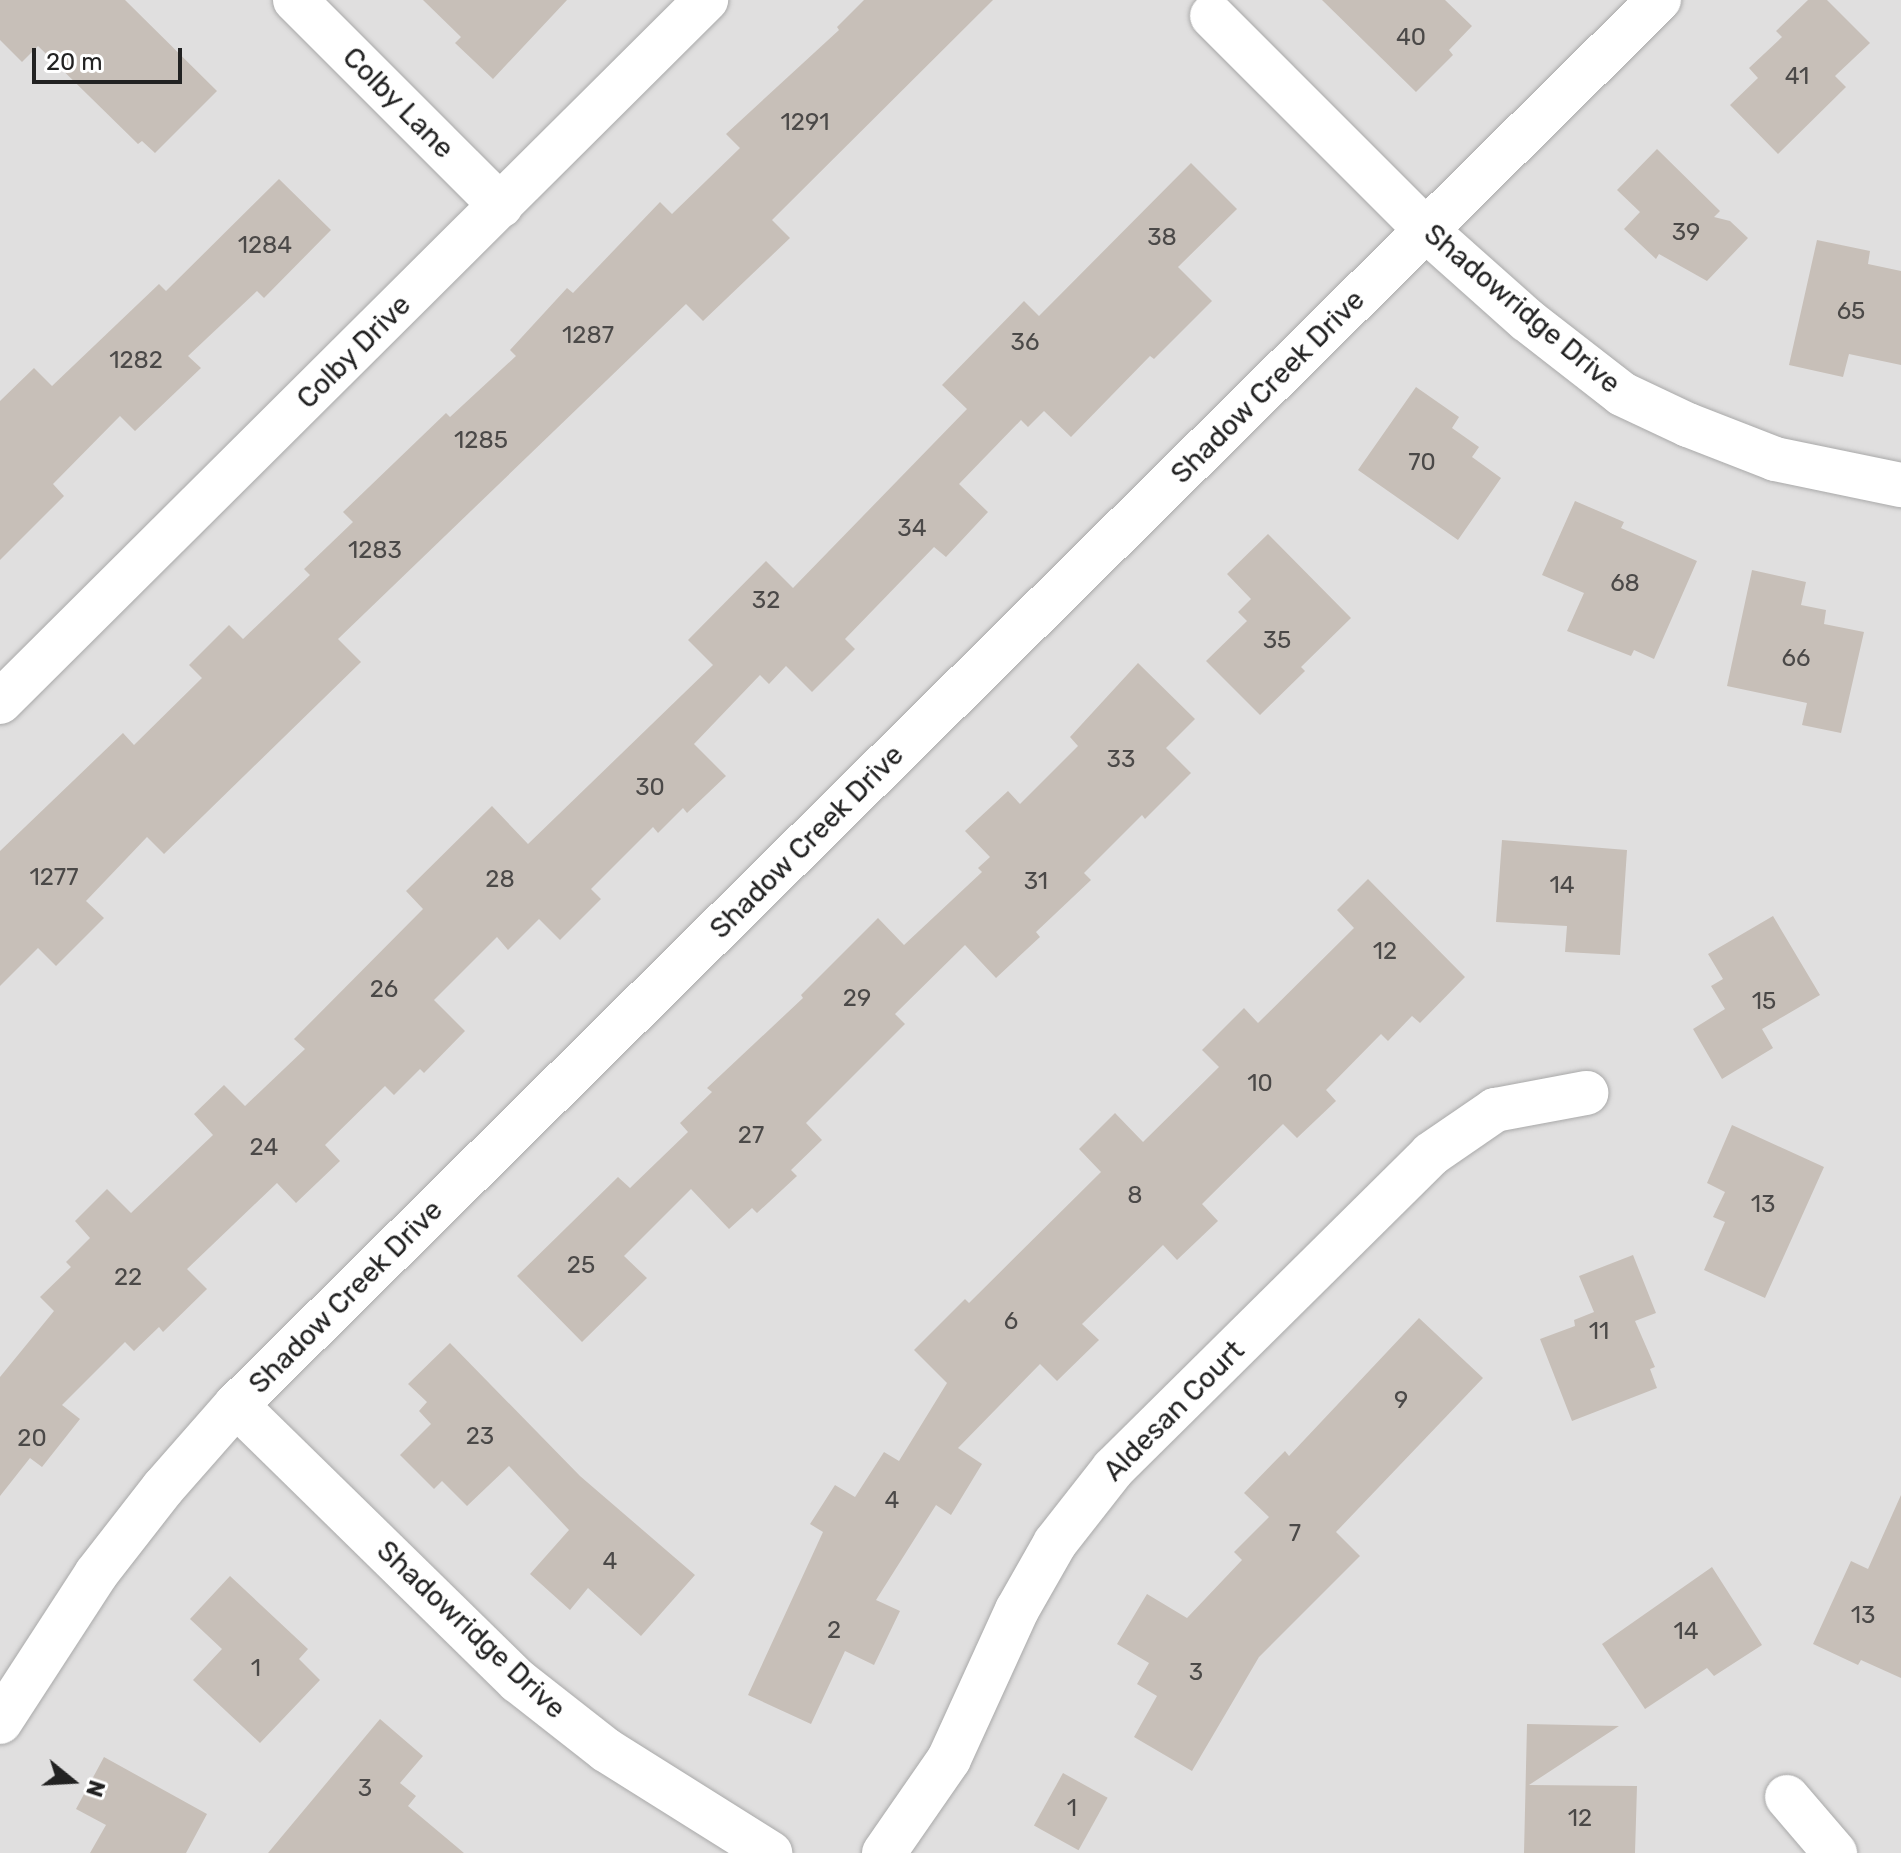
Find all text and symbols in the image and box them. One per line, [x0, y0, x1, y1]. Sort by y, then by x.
house number: 40 [1396, 24, 1426, 52]
scale bar [36, 32, 186, 82]
street label: Colby Lane [335, 40, 461, 166]
text: 20 m [46, 48, 103, 76]
house number: 41 [1785, 63, 1809, 91]
house number: 1291 [781, 109, 829, 137]
street label: Shadowridge Drive [1417, 217, 1627, 401]
house number: 39 [1672, 219, 1700, 247]
house number: 38 [1147, 224, 1177, 252]
house number: 1284 [238, 232, 292, 260]
street label: Shadow Creek Drive [1164, 283, 1372, 491]
street label: Colby Drive [290, 288, 418, 416]
house number: 65 [1837, 298, 1865, 326]
house number: 1287 [562, 322, 614, 350]
house number: 36 [1011, 329, 1039, 357]
house number: 1282 [109, 347, 163, 375]
house number: 1285 [454, 427, 508, 455]
house number: 70 [1408, 449, 1436, 477]
house number: 34 [897, 515, 927, 543]
house number: 1283 [348, 537, 402, 565]
house number: 68 [1610, 570, 1640, 598]
house number: 32 [752, 587, 780, 615]
house number: 35 [1263, 627, 1291, 655]
house number: 66 [1782, 645, 1810, 673]
street label: Shadow Creek Drive [703, 738, 911, 946]
house number: 33 [1107, 746, 1135, 774]
house number: 30 [635, 774, 665, 802]
house number: 1277 [30, 864, 78, 892]
house number: 28 [485, 866, 515, 894]
house number: 31 [1024, 868, 1048, 896]
house number: 14 [1549, 872, 1575, 900]
house number: 12 [1373, 938, 1397, 966]
house number: 26 [370, 976, 398, 1004]
house number: 29 [843, 985, 871, 1013]
house number: 15 [1752, 988, 1776, 1016]
house number: 10 [1247, 1070, 1273, 1098]
house number: 27 [738, 1122, 764, 1150]
house number: 24 [250, 1134, 278, 1162]
house number: 8 [1127, 1182, 1143, 1210]
house number: 13 [1751, 1191, 1775, 1219]
street label: Shadow Creek Drive [242, 1193, 450, 1401]
house number: 25 [567, 1252, 595, 1280]
house number: 22 [114, 1264, 142, 1292]
house number: 6 [1004, 1308, 1018, 1336]
house number: 11 [1589, 1318, 1609, 1346]
street label: Aldesan Court [1097, 1334, 1251, 1488]
house number: 9 [1394, 1387, 1408, 1415]
house number: 23 [466, 1423, 494, 1451]
house number: 20 [17, 1425, 47, 1453]
house number: 4 [885, 1487, 899, 1515]
house number: 7 [1289, 1520, 1301, 1548]
street label: Shadowridge Drive [370, 1534, 572, 1726]
house number: 4 [603, 1548, 617, 1576]
house number: 13 [1851, 1602, 1875, 1630]
house number: 2 [827, 1617, 841, 1645]
house number: 14 [1673, 1618, 1699, 1646]
house number: 1 [251, 1655, 261, 1683]
house number: 3 [1189, 1659, 1203, 1687]
north arrow [32, 1741, 112, 1821]
house number: 3 [358, 1775, 372, 1803]
text: N [80, 1777, 111, 1800]
house number: 1 [1067, 1795, 1077, 1823]
house number: 12 [1568, 1805, 1592, 1833]

